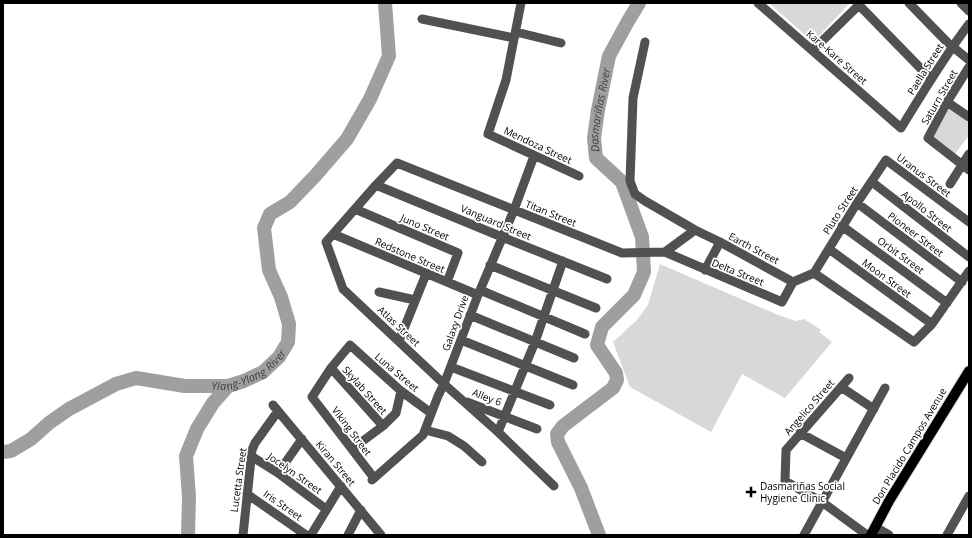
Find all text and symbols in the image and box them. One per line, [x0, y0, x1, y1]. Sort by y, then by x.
street label: Kare-Kare Street [804, 27, 871, 88]
street label: Paella Street [904, 40, 947, 97]
water label: Dasmariñas River [586, 66, 614, 153]
street label: Saturn Street [918, 66, 961, 127]
street label: Mendoza Street [502, 123, 575, 167]
street label: Uranus Street [894, 150, 954, 200]
street label: Pluto Street [819, 183, 861, 237]
street label: Apollo Street [899, 187, 955, 235]
street label: Titan Street [523, 196, 579, 230]
street label: Vanguard Street [459, 201, 534, 243]
street label: Pioneer Street [885, 208, 947, 260]
street label: Juno Street [398, 210, 452, 244]
street label: Earth Street [726, 229, 782, 267]
street label: Orbit Street [875, 233, 928, 277]
street label: Redstone Street [373, 234, 447, 276]
street label: Delta Street [710, 255, 767, 289]
street label: Moon Street [860, 255, 915, 301]
street label: Galaxy Drive [438, 293, 472, 353]
street label: Atlas Street [375, 303, 424, 350]
water label: Ylang-Ylang River [212, 346, 289, 393]
street label: Luna Street [372, 349, 422, 395]
street label: Skylab Street [340, 363, 391, 417]
street label: Angelico Street [781, 376, 837, 438]
street label: Alley 6 [470, 385, 504, 409]
street label: Don Placido Campos Avenue [869, 385, 950, 507]
street label: Viking Street [329, 403, 375, 459]
street label: Kiran Street [313, 437, 359, 489]
street label: Lucetta Street [227, 446, 250, 513]
street label: Jocelyn Street [264, 449, 325, 497]
place label: Dasmariñas Social Hygiene Clinic [760, 479, 845, 505]
street label: Iris Street [261, 486, 306, 524]
marker: Dasmariñas Social Hygiene Clinic [745, 486, 757, 498]

